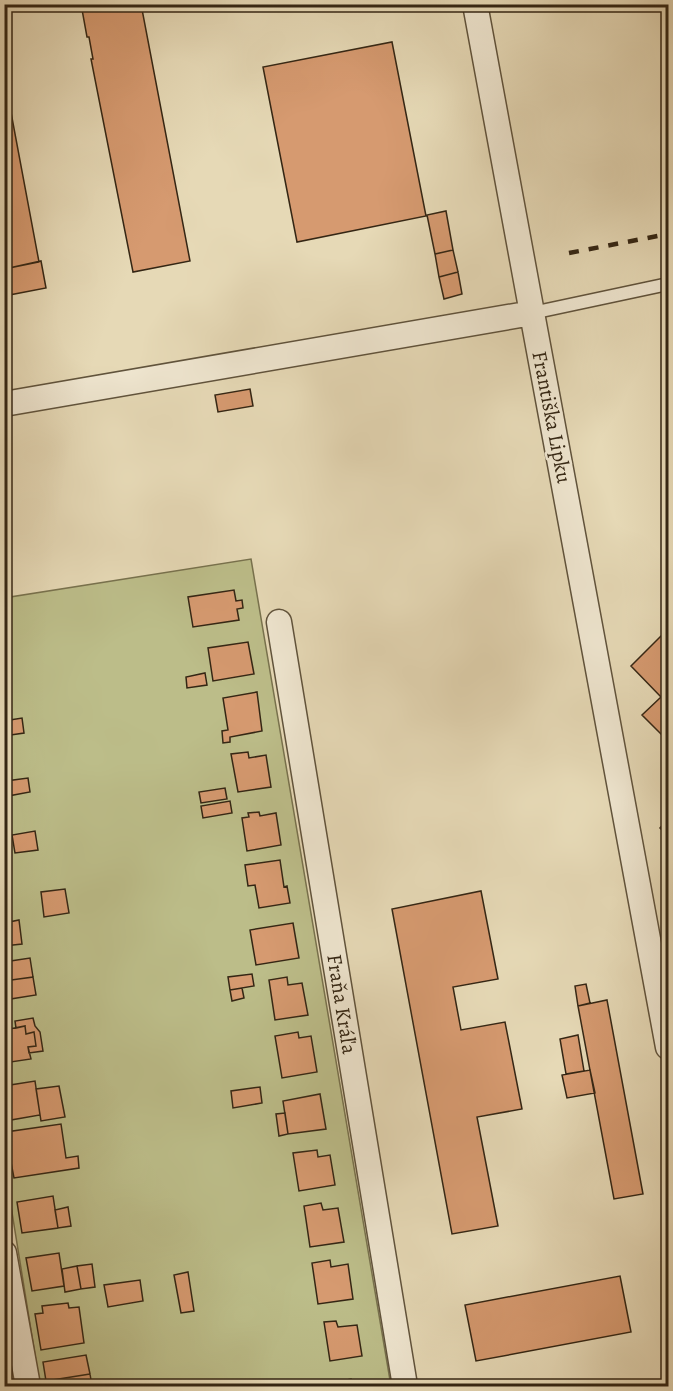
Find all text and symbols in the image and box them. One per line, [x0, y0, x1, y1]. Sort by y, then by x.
street label: Františka Lipku [525, 348, 579, 486]
street label: Fraňa Kráľa [320, 952, 364, 1056]

